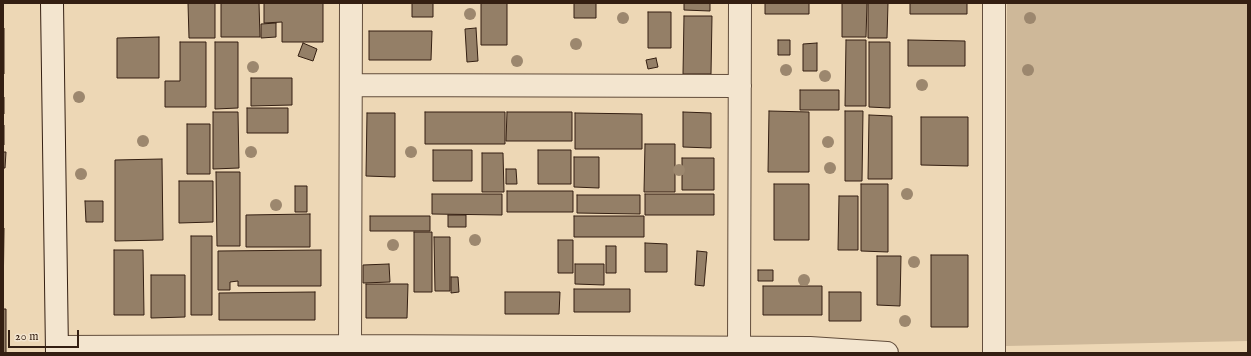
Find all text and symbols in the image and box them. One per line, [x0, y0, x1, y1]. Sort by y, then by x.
scale bar [10, 322, 81, 348]
text: 20 m [15, 329, 38, 344]

